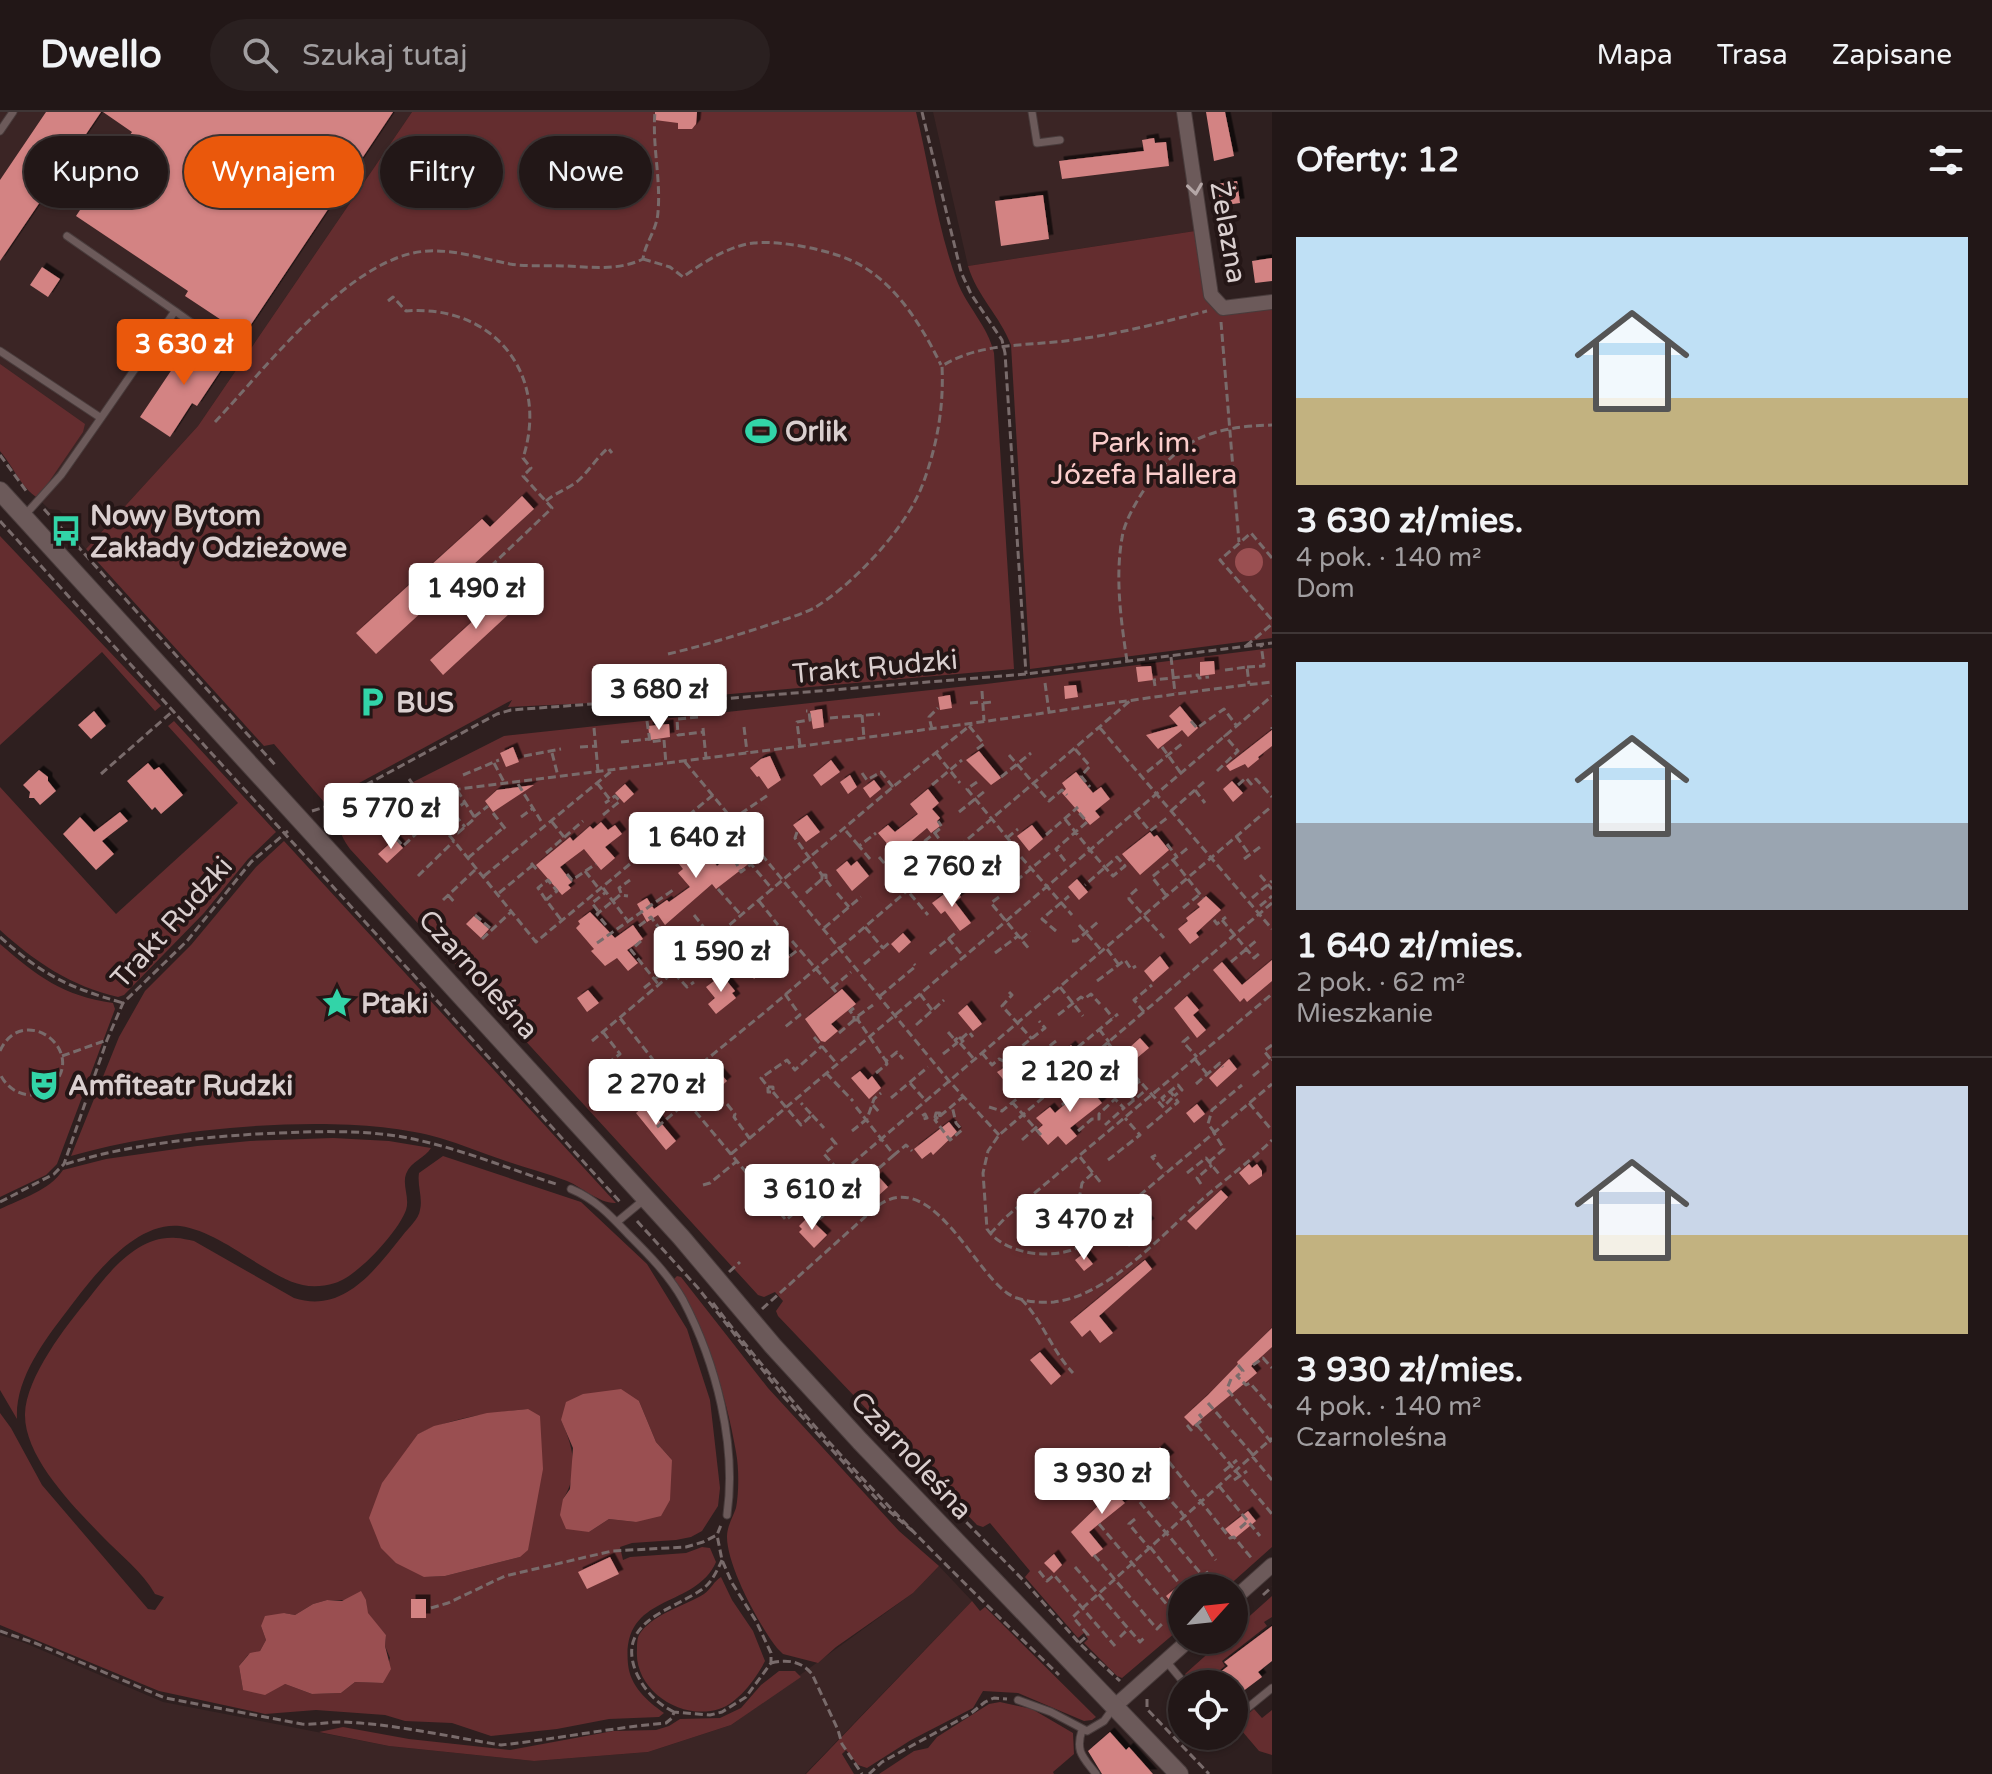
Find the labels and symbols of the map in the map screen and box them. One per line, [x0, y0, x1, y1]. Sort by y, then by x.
street label: Żelazna [1202, 178, 1254, 286]
one-way arrow [1186, 182, 1203, 196]
pin: 3 630 zł [101, 319, 267, 387]
sports icon: Orlik [744, 414, 778, 448]
place label: Orlik [785, 415, 847, 449]
park label: Park im. Józefa Hallera [1051, 426, 1237, 492]
place label: Nowy Bytom Zakłady Odzieżowe [90, 499, 347, 565]
bus stop icon: Nowy Bytom Zakłady Odzieżowe [49, 514, 83, 548]
pin: 1 490 zł [393, 563, 559, 631]
street label: Trakt Rudzki [791, 643, 959, 691]
pin: 3 680 zł [576, 664, 742, 732]
parking icon: BUS [355, 685, 389, 719]
place label: BUS [396, 686, 454, 720]
pin: 5 770 zł [308, 783, 474, 851]
pin: 1 640 zł [613, 812, 779, 880]
pin: 2 760 zł [869, 841, 1035, 909]
street label: Trakt Rudzki [104, 850, 240, 996]
street label: Czarnoleśna [411, 903, 545, 1047]
pin: 1 590 zł [638, 926, 804, 994]
place icon: Ptaki [320, 986, 354, 1020]
place label: Ptaki [361, 987, 428, 1021]
pin: 2 120 zł [987, 1046, 1153, 1114]
pin: 2 270 zł [573, 1059, 739, 1127]
theatre icon: Amfiteatr Rudzki [27, 1068, 61, 1102]
place label: Amfiteatr Rudzki [68, 1069, 293, 1103]
pin: 3 610 zł [729, 1164, 895, 1232]
pin: 3 470 zł [1001, 1194, 1167, 1262]
street label: Czarnoleśna [843, 1384, 979, 1527]
pin: 3 930 zł [1019, 1448, 1185, 1516]
north arrow [1168, 1574, 1248, 1654]

